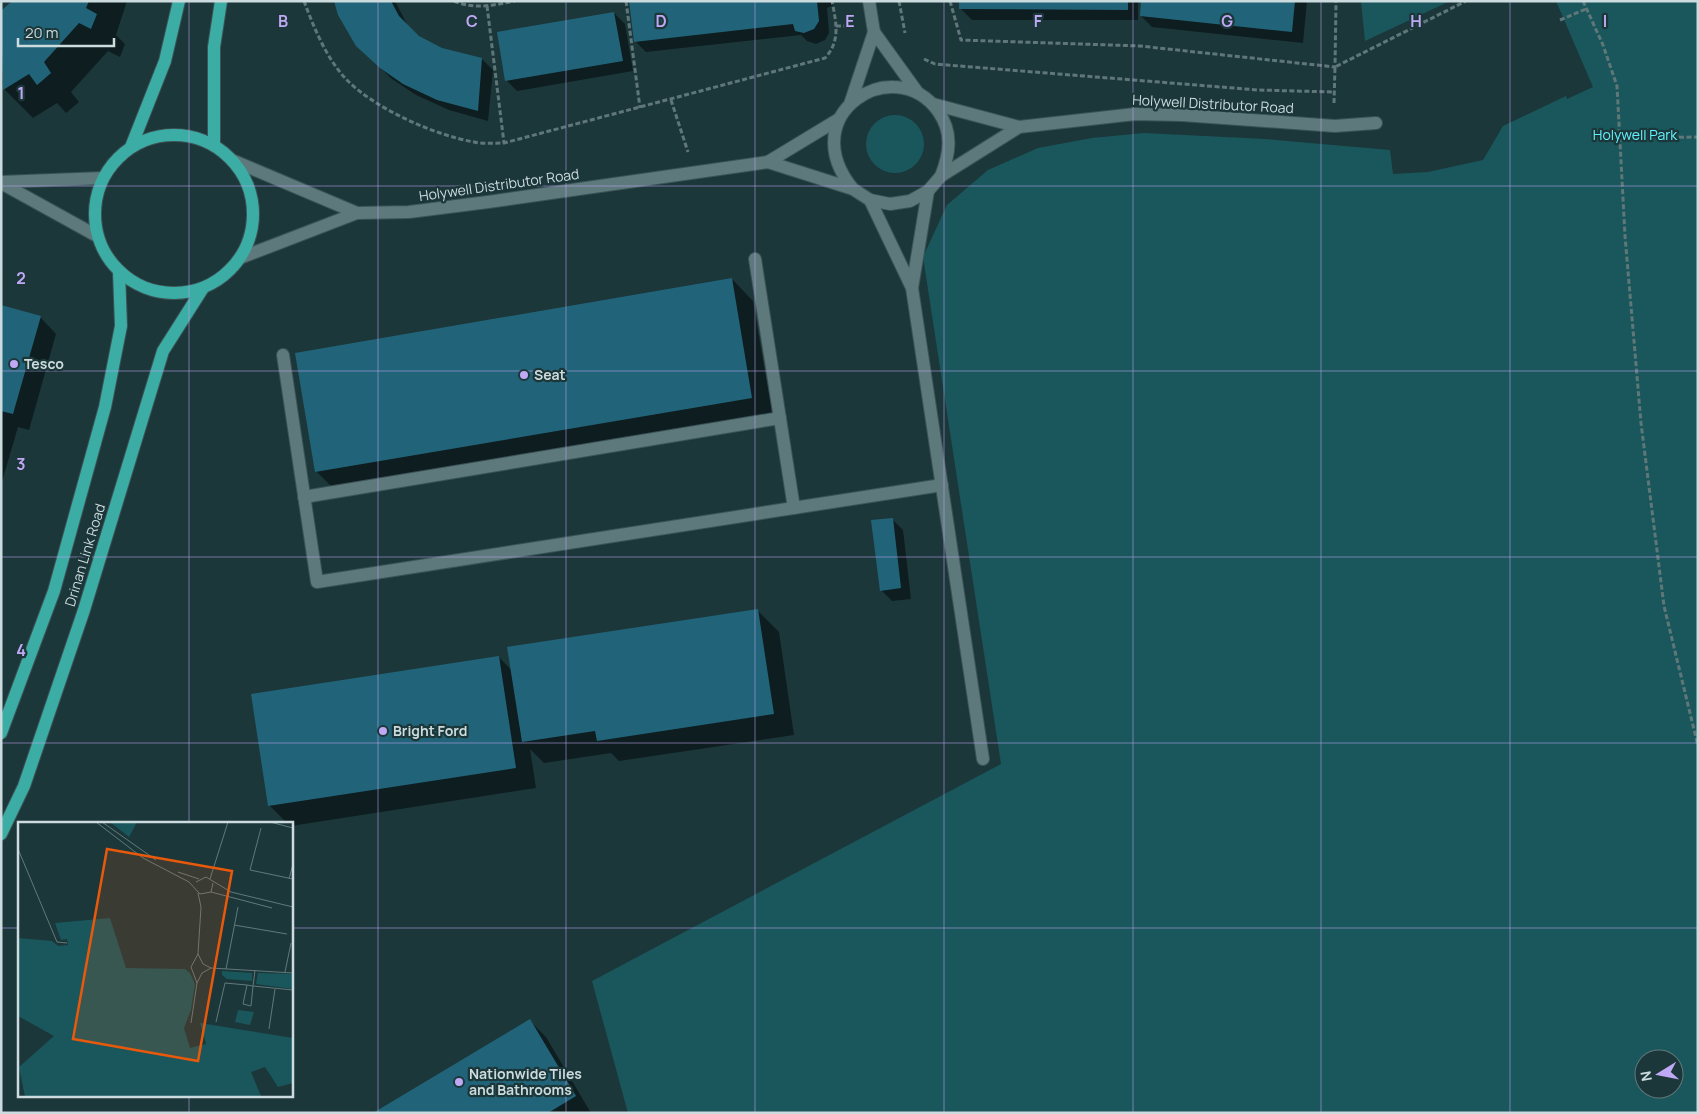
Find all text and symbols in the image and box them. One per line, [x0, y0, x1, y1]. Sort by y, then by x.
text: B [278, 10, 288, 32]
text: C [466, 10, 478, 32]
text: D [655, 10, 667, 32]
text: E [845, 10, 855, 32]
text: F [1034, 10, 1043, 32]
text: G [1221, 10, 1233, 32]
text: H [1410, 10, 1422, 32]
text: I [1603, 10, 1607, 32]
scale bar [18, 15, 114, 47]
text: 20 m [25, 22, 58, 43]
text: 1 [17, 82, 25, 104]
street label: Holywell Distributor Road [1132, 90, 1294, 117]
park label: Holywell Park [1593, 125, 1678, 144]
street label: Holywell Distributor Road [418, 164, 580, 205]
text: 2 [16, 267, 26, 289]
place label: Tesco [24, 354, 64, 373]
marker: Tesco [8, 358, 20, 370]
place label: Seat [534, 365, 566, 384]
marker: Seat [518, 369, 530, 381]
text: 3 [16, 453, 26, 475]
street label: Drinan Link Road [60, 501, 109, 609]
text: 4 [16, 639, 26, 661]
place label: Bright Ford [393, 721, 467, 740]
marker: Bright Ford [377, 725, 389, 737]
inset map [18, 822, 292, 1096]
north arrow [1634, 1049, 1684, 1099]
place label: Nationwide Tiles and Bathrooms [469, 1064, 582, 1099]
text: N [1635, 1070, 1656, 1083]
marker: Nationwide Tiles and Bathrooms [453, 1076, 465, 1088]

